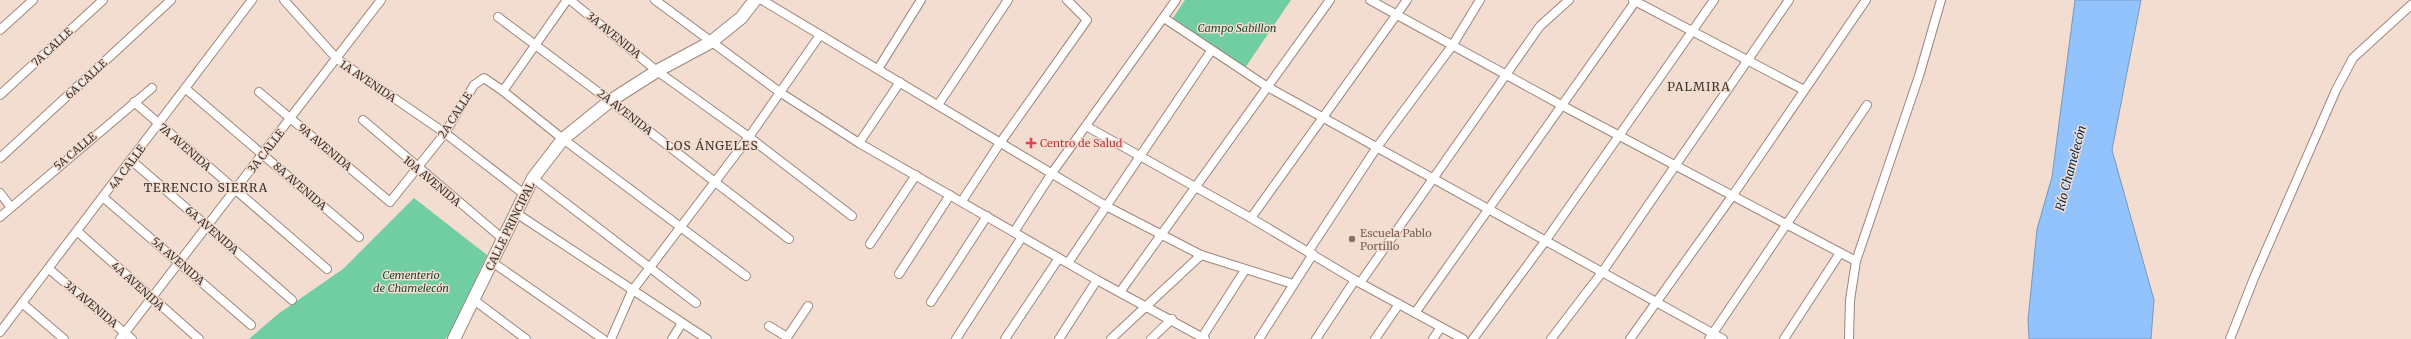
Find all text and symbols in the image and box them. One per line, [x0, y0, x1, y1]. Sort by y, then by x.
street label: 3A AVENIDA [584, 9, 644, 61]
park label: Campo Sabillon [1198, 21, 1277, 35]
street label: 7A CALLE [29, 25, 75, 69]
street label: 6A CALLE [62, 56, 110, 102]
street label: 1A AVENIDA [337, 57, 399, 105]
district label: PALMIRA [1667, 79, 1731, 94]
street label: 2A AVENIDA [594, 86, 656, 138]
street label: 2A CALLE [435, 89, 475, 141]
street label: 7A AVENIDA [156, 120, 214, 174]
street label: 9A AVENIDA [295, 120, 355, 174]
water label: Río Chamelecón [2052, 124, 2089, 212]
street label: 3A CALLE [245, 126, 287, 176]
street label: 5A CALLE [51, 129, 99, 173]
place label: Centro de Salud [1040, 136, 1123, 150]
marker: Centro de Salud [1025, 137, 1037, 149]
district label: LOS ÁNGELES [665, 138, 759, 153]
street label: 4A CALLE [106, 142, 148, 192]
street label: 10A AVENIDA [400, 153, 464, 209]
street label: 8A AVENIDA [270, 159, 330, 213]
street label: CALLE PRINCIPAL [482, 179, 538, 273]
district label: TERENCIO SIERRA [144, 180, 268, 195]
street label: 6A AVENIDA [182, 203, 242, 257]
place label: Escuela Pablo Portillo [1360, 226, 1432, 253]
street label: 5A AVENIDA [148, 234, 208, 288]
marker: Escuela Pablo Portillo [1347, 234, 1357, 244]
street label: 4A AVENIDA [109, 259, 168, 314]
park label: Cementerio de Chamelecón [373, 268, 449, 295]
street label: 3A AVENIDA [61, 277, 121, 331]

